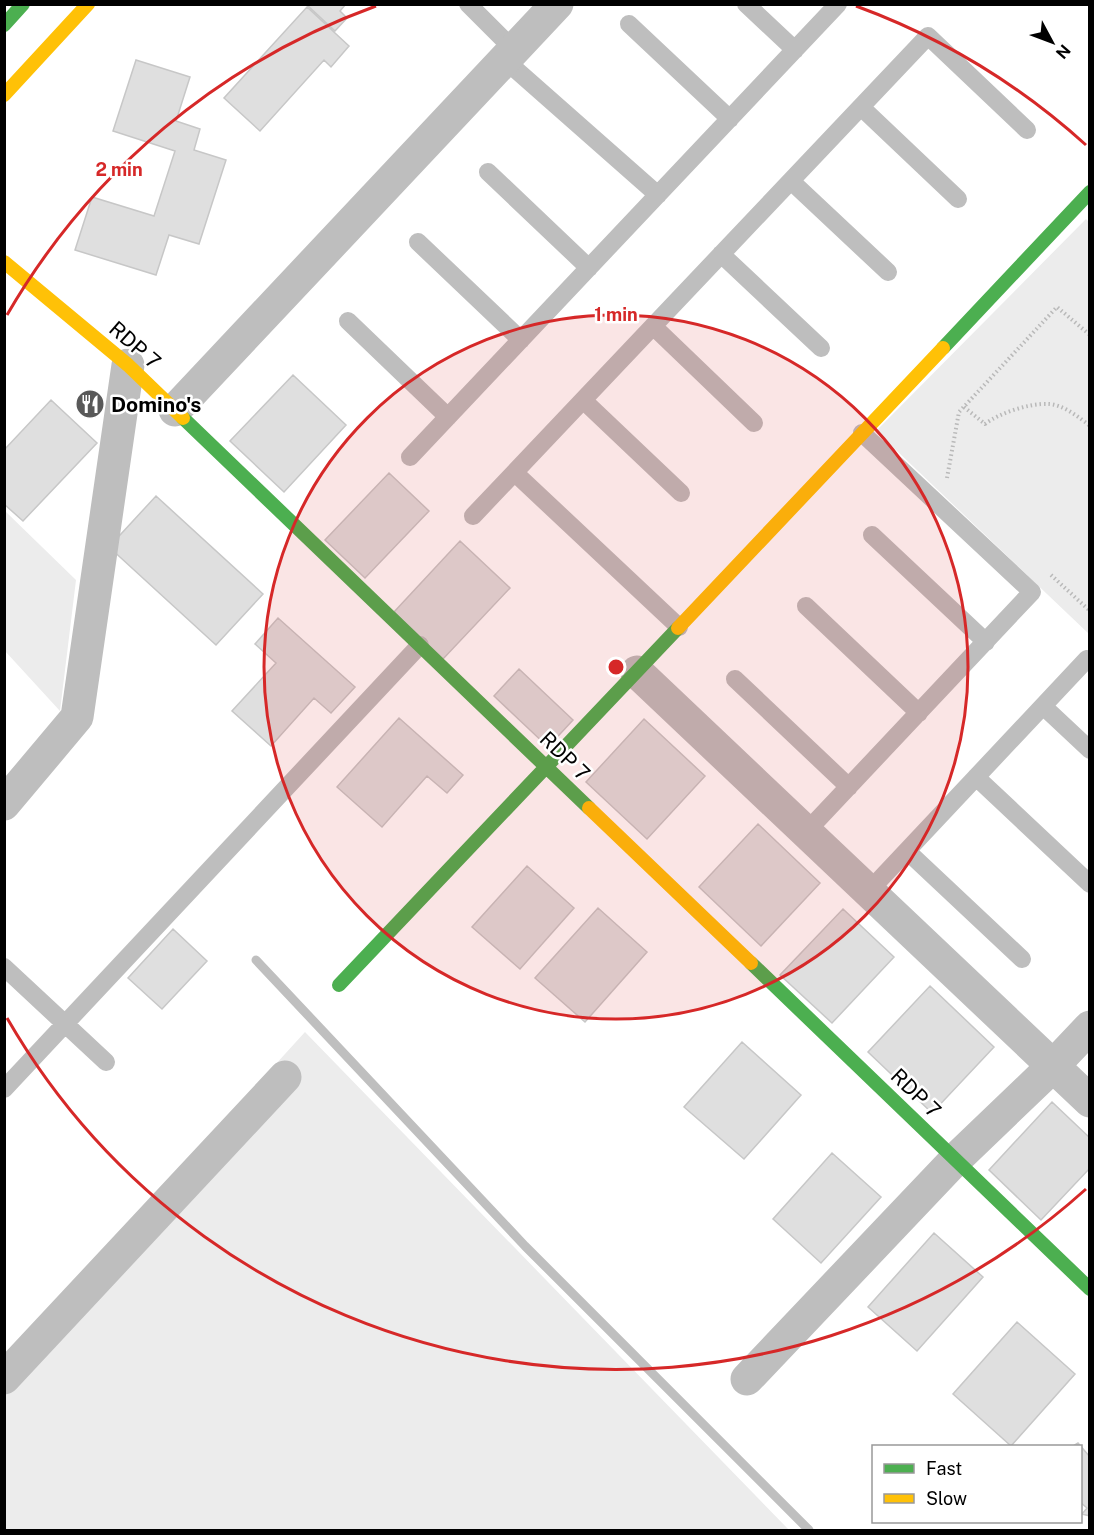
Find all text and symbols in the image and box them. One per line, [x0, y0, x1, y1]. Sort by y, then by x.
north arrow [1022, 12, 1082, 72]
text: N [1052, 41, 1074, 62]
text: 2 min [95, 159, 143, 180]
text: 1 min [594, 304, 638, 325]
street label: RDP 7 [104, 316, 166, 374]
restaurant icon: Domino's [74, 388, 106, 420]
place label: Domino's [111, 392, 201, 417]
centre of rings [606, 657, 626, 677]
street label: RDP 7 [535, 726, 595, 786]
street label: RDP 7 [886, 1063, 946, 1123]
legend [872, 1445, 1082, 1523]
text: Fast [926, 1458, 962, 1479]
text: Slow [926, 1488, 967, 1509]

